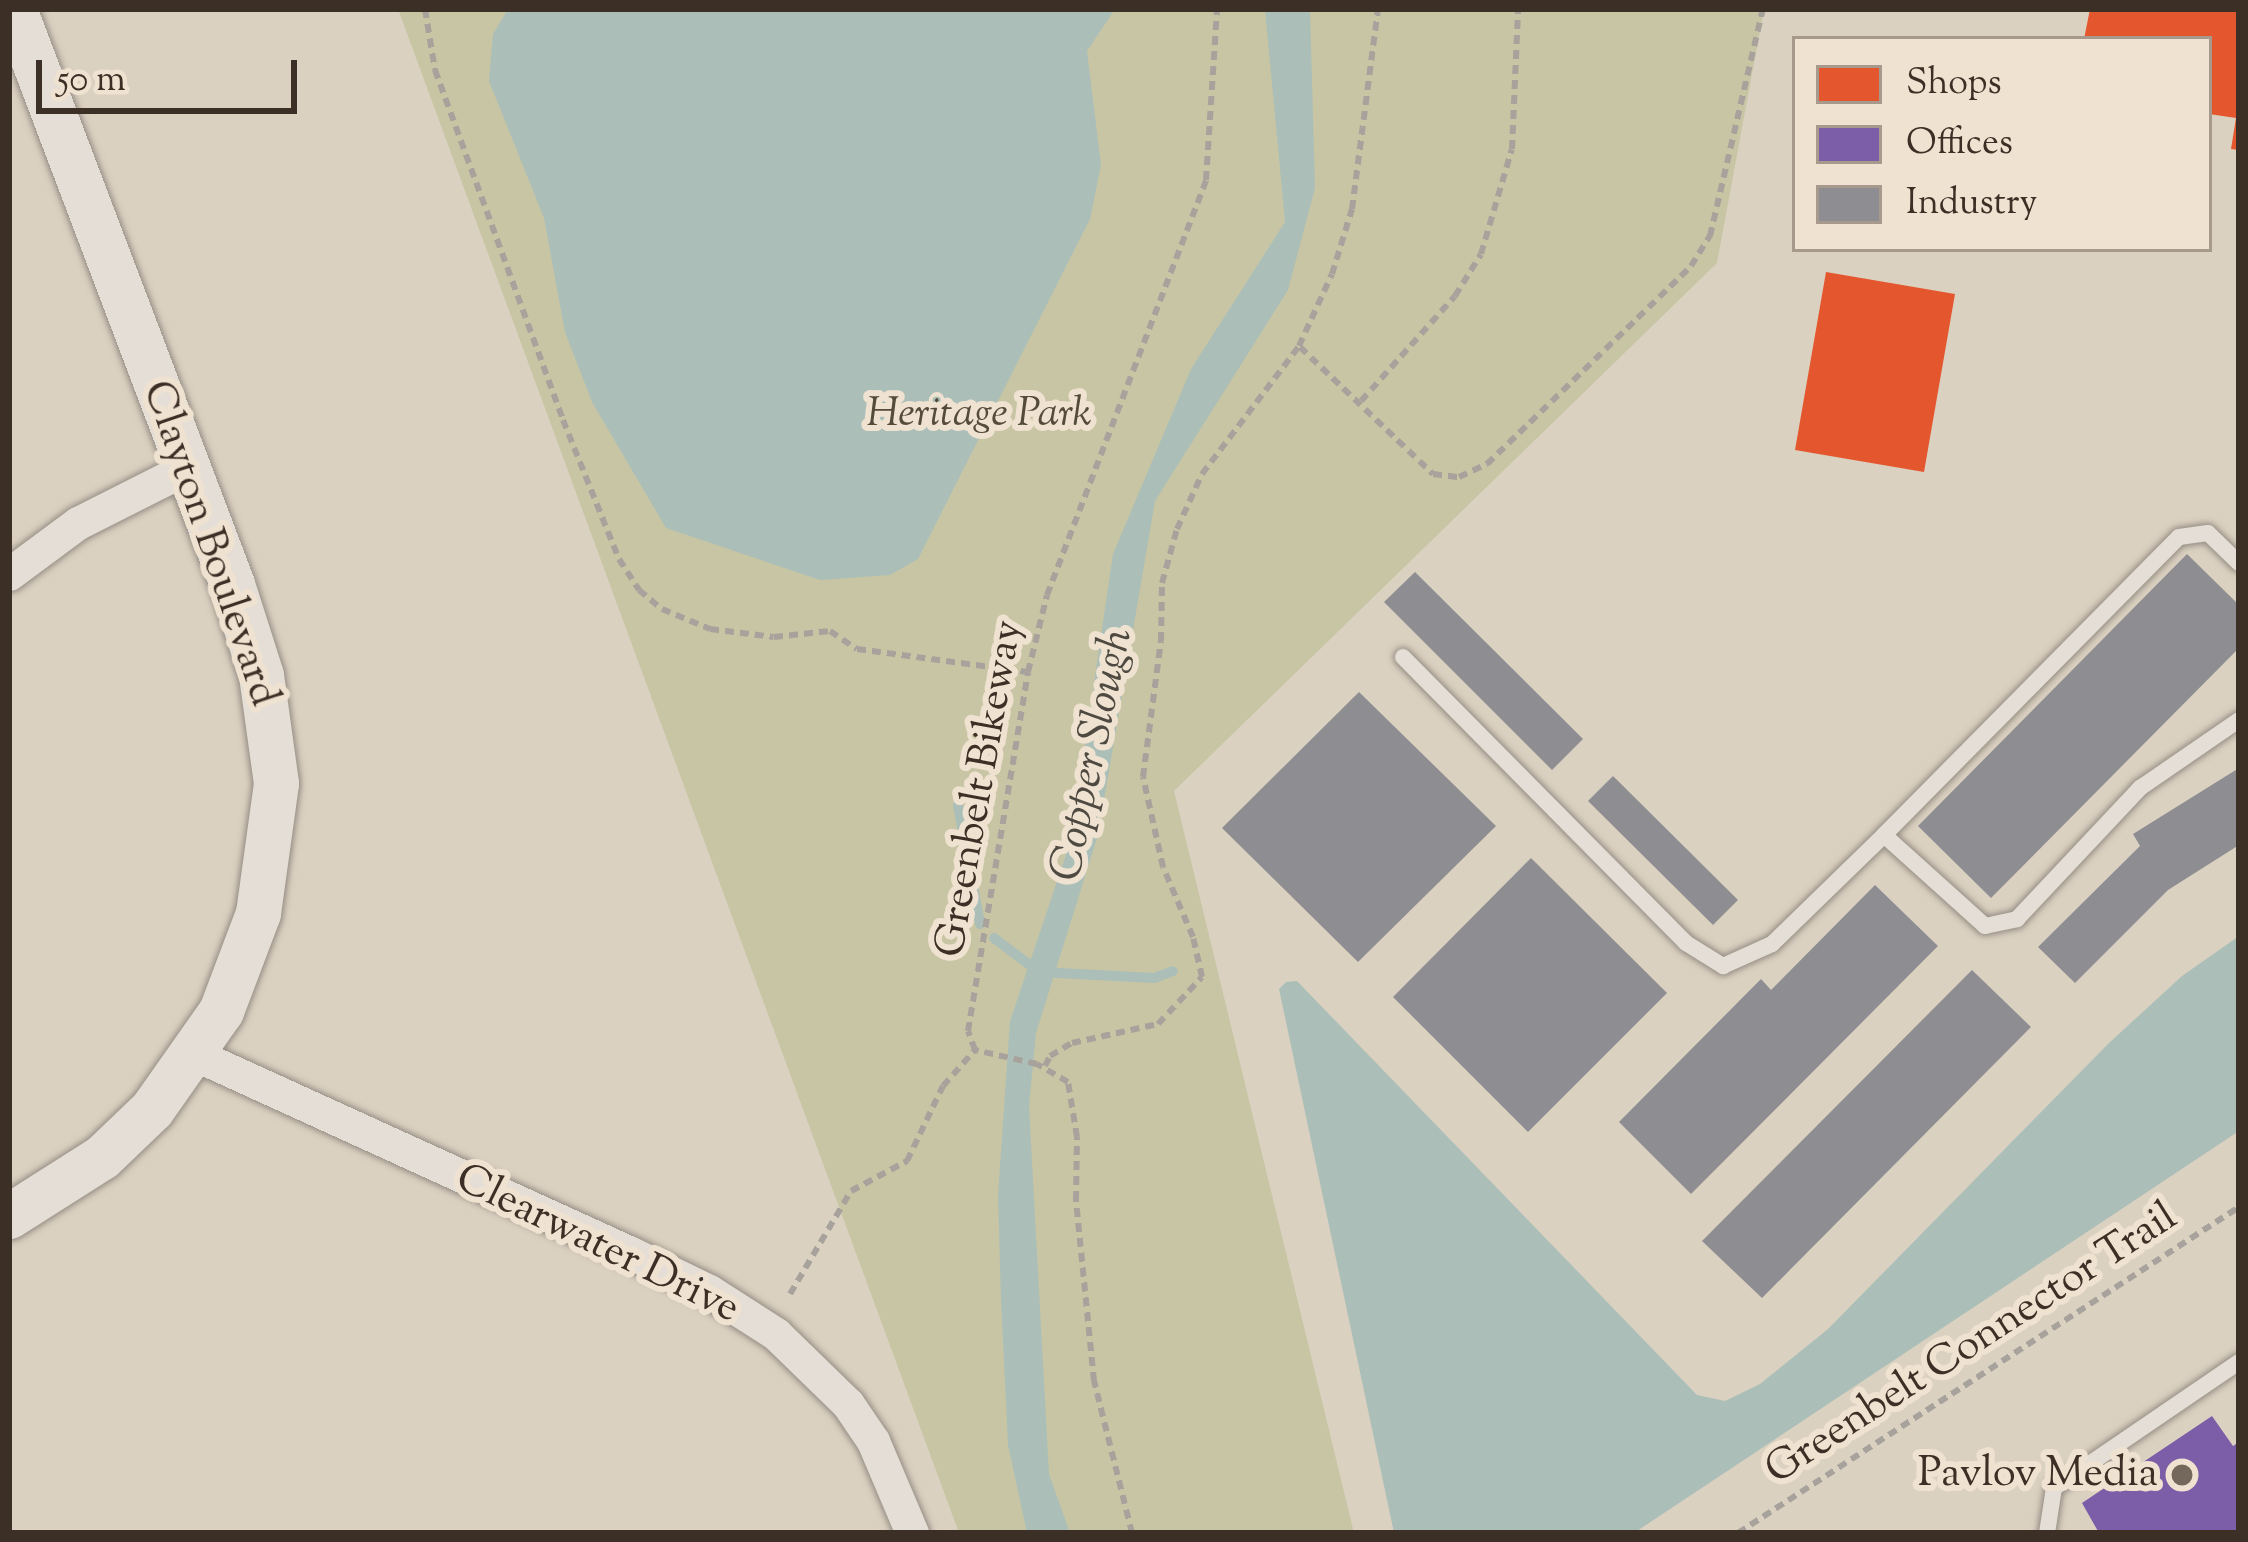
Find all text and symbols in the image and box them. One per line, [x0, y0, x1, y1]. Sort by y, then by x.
scale bar [42, 36, 303, 110]
legend [1792, 36, 2212, 252]
text: 50 m [57, 55, 126, 107]
text: Shops [1906, 58, 2002, 110]
text: Offices [1906, 118, 2013, 170]
text: Industry [1906, 178, 2037, 230]
street label: Clayton Boulevard [130, 375, 288, 713]
park label: Heritage Park [867, 390, 1091, 440]
street label: Greenbelt Bikeway [927, 617, 1035, 961]
water label: Copper Slough [1041, 624, 1147, 886]
street label: Clearwater Drive [447, 1155, 747, 1335]
street label: Greenbelt Connector Trail [1757, 1193, 2187, 1497]
place label: Pavlov Media [1918, 1450, 2158, 1500]
marker: Pavlov Media [2169, 1462, 2195, 1488]

